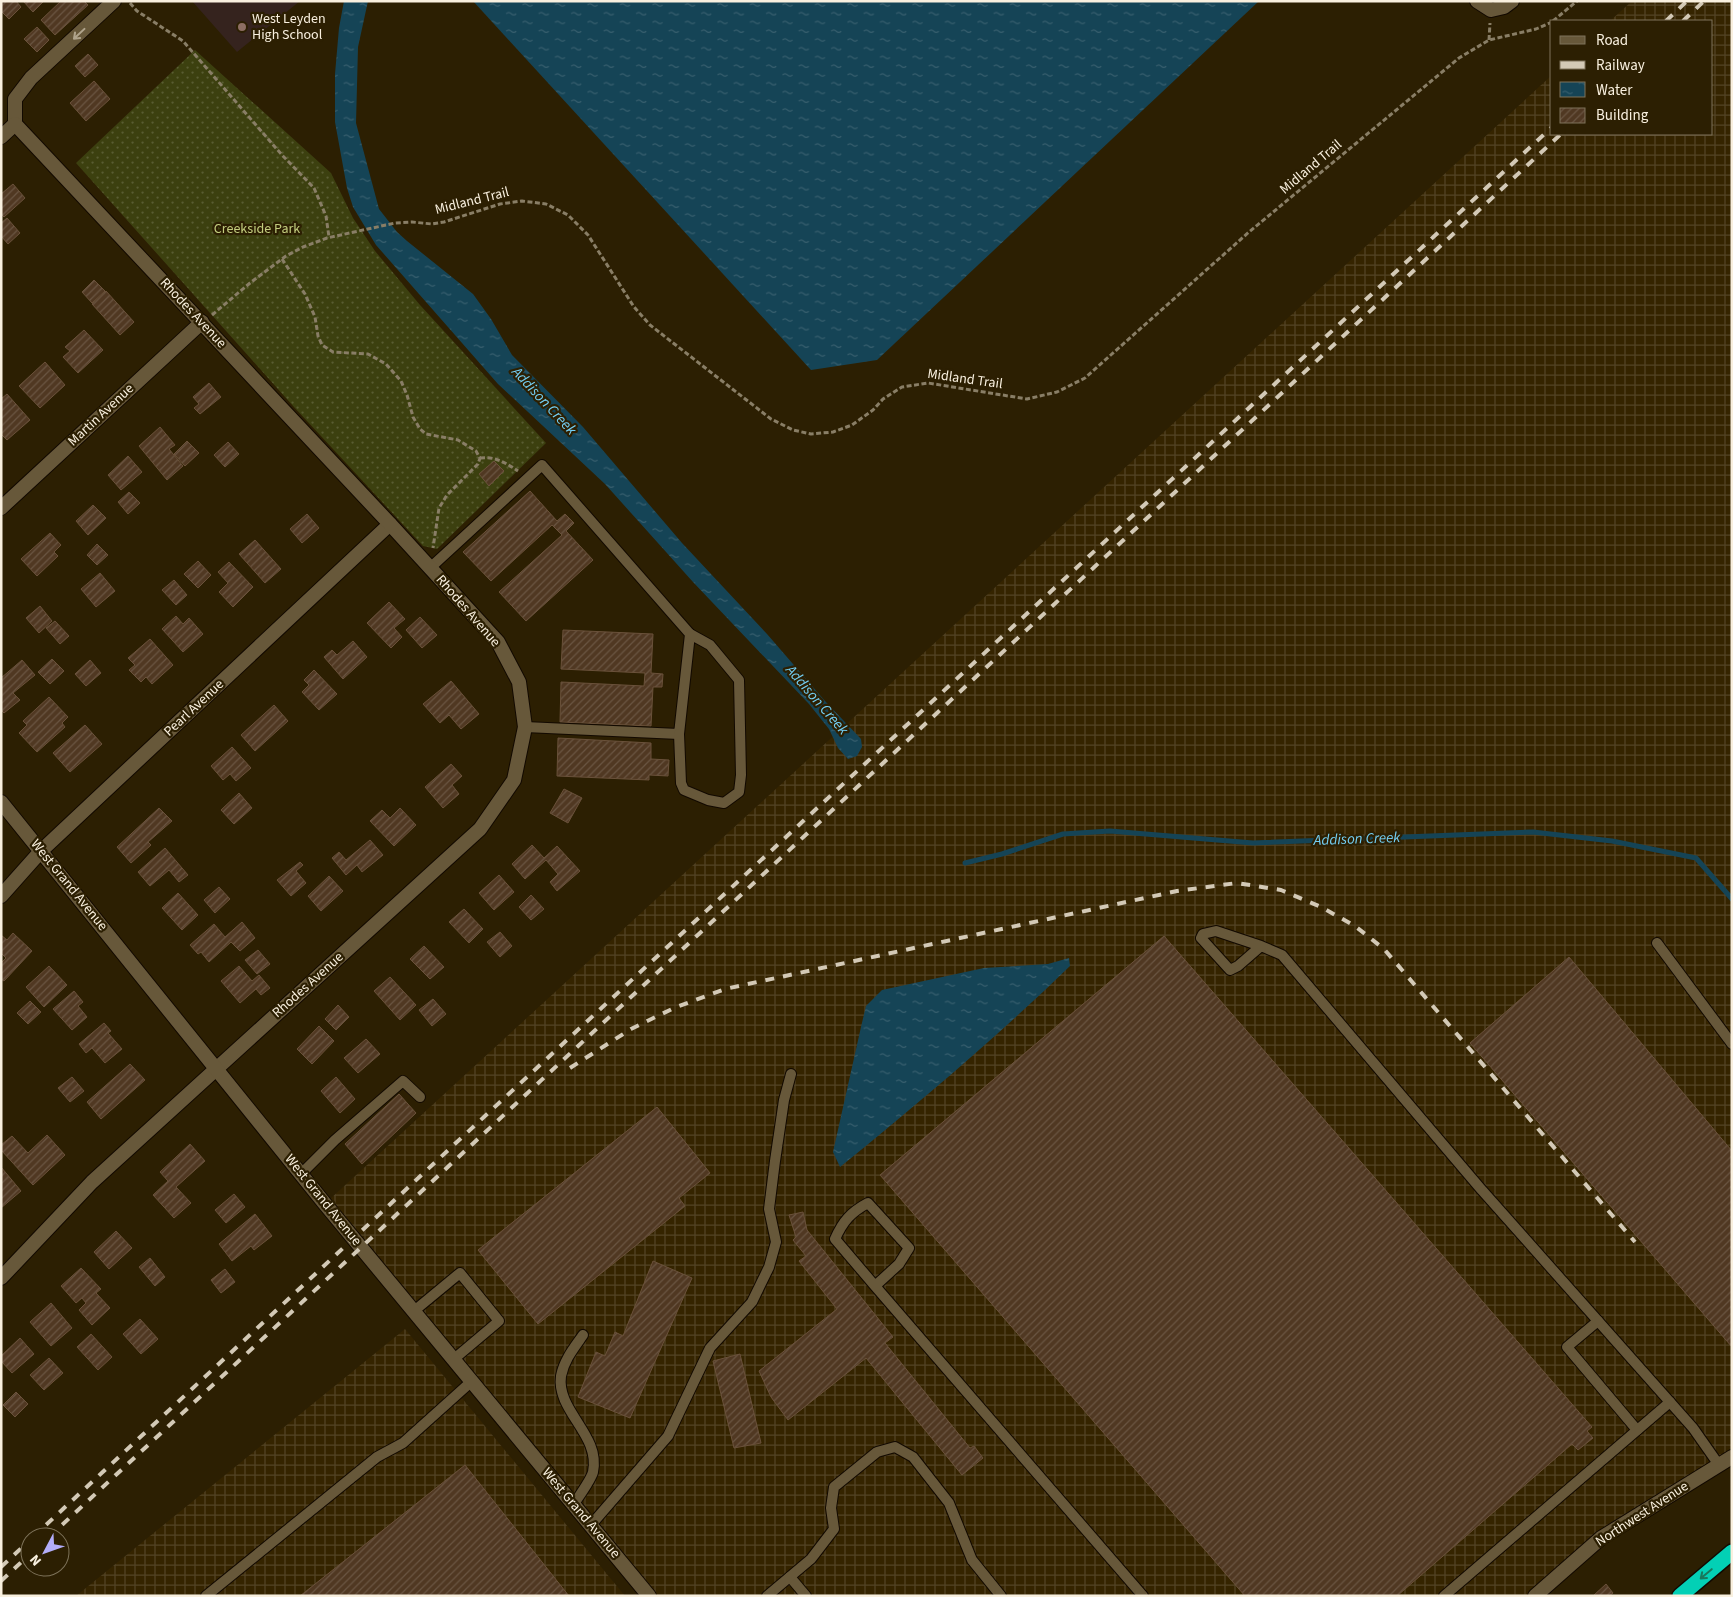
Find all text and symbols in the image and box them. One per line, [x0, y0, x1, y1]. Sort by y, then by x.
place label: West Leyden High School [252, 9, 326, 45]
legend [1550, 20, 1713, 135]
marker: West Leyden High School [236, 21, 248, 33]
one-way arrow [72, 28, 85, 40]
text: Road [1596, 30, 1628, 51]
text: Railway [1596, 55, 1645, 76]
text: Water [1596, 80, 1633, 101]
text: Building [1596, 105, 1649, 126]
street label: Midland Trail [1276, 135, 1347, 199]
street label: Midland Trail [433, 182, 512, 220]
park label: Creekside Park [214, 219, 300, 239]
street label: Rhodes Avenue [155, 273, 231, 353]
water label: Addison Creek [506, 361, 582, 440]
street label: Midland Trail [926, 364, 1004, 394]
street label: Martin Avenue [64, 379, 139, 451]
street label: Rhodes Avenue [431, 571, 505, 651]
water label: Addison Creek [780, 660, 854, 740]
street label: Pearl Avenue [159, 675, 229, 741]
water label: Addison Creek [1312, 827, 1402, 851]
street label: West Grand Avenue [26, 835, 112, 935]
street label: Rhodes Avenue [268, 948, 348, 1022]
street label: West Grand Avenue [280, 1150, 366, 1250]
street label: West Grand Avenue [537, 1463, 625, 1563]
street label: Northwest Avenue [1592, 1476, 1692, 1552]
north arrow [20, 1527, 70, 1577]
text: N [25, 1550, 47, 1570]
one-way arrow [1700, 1568, 1713, 1579]

